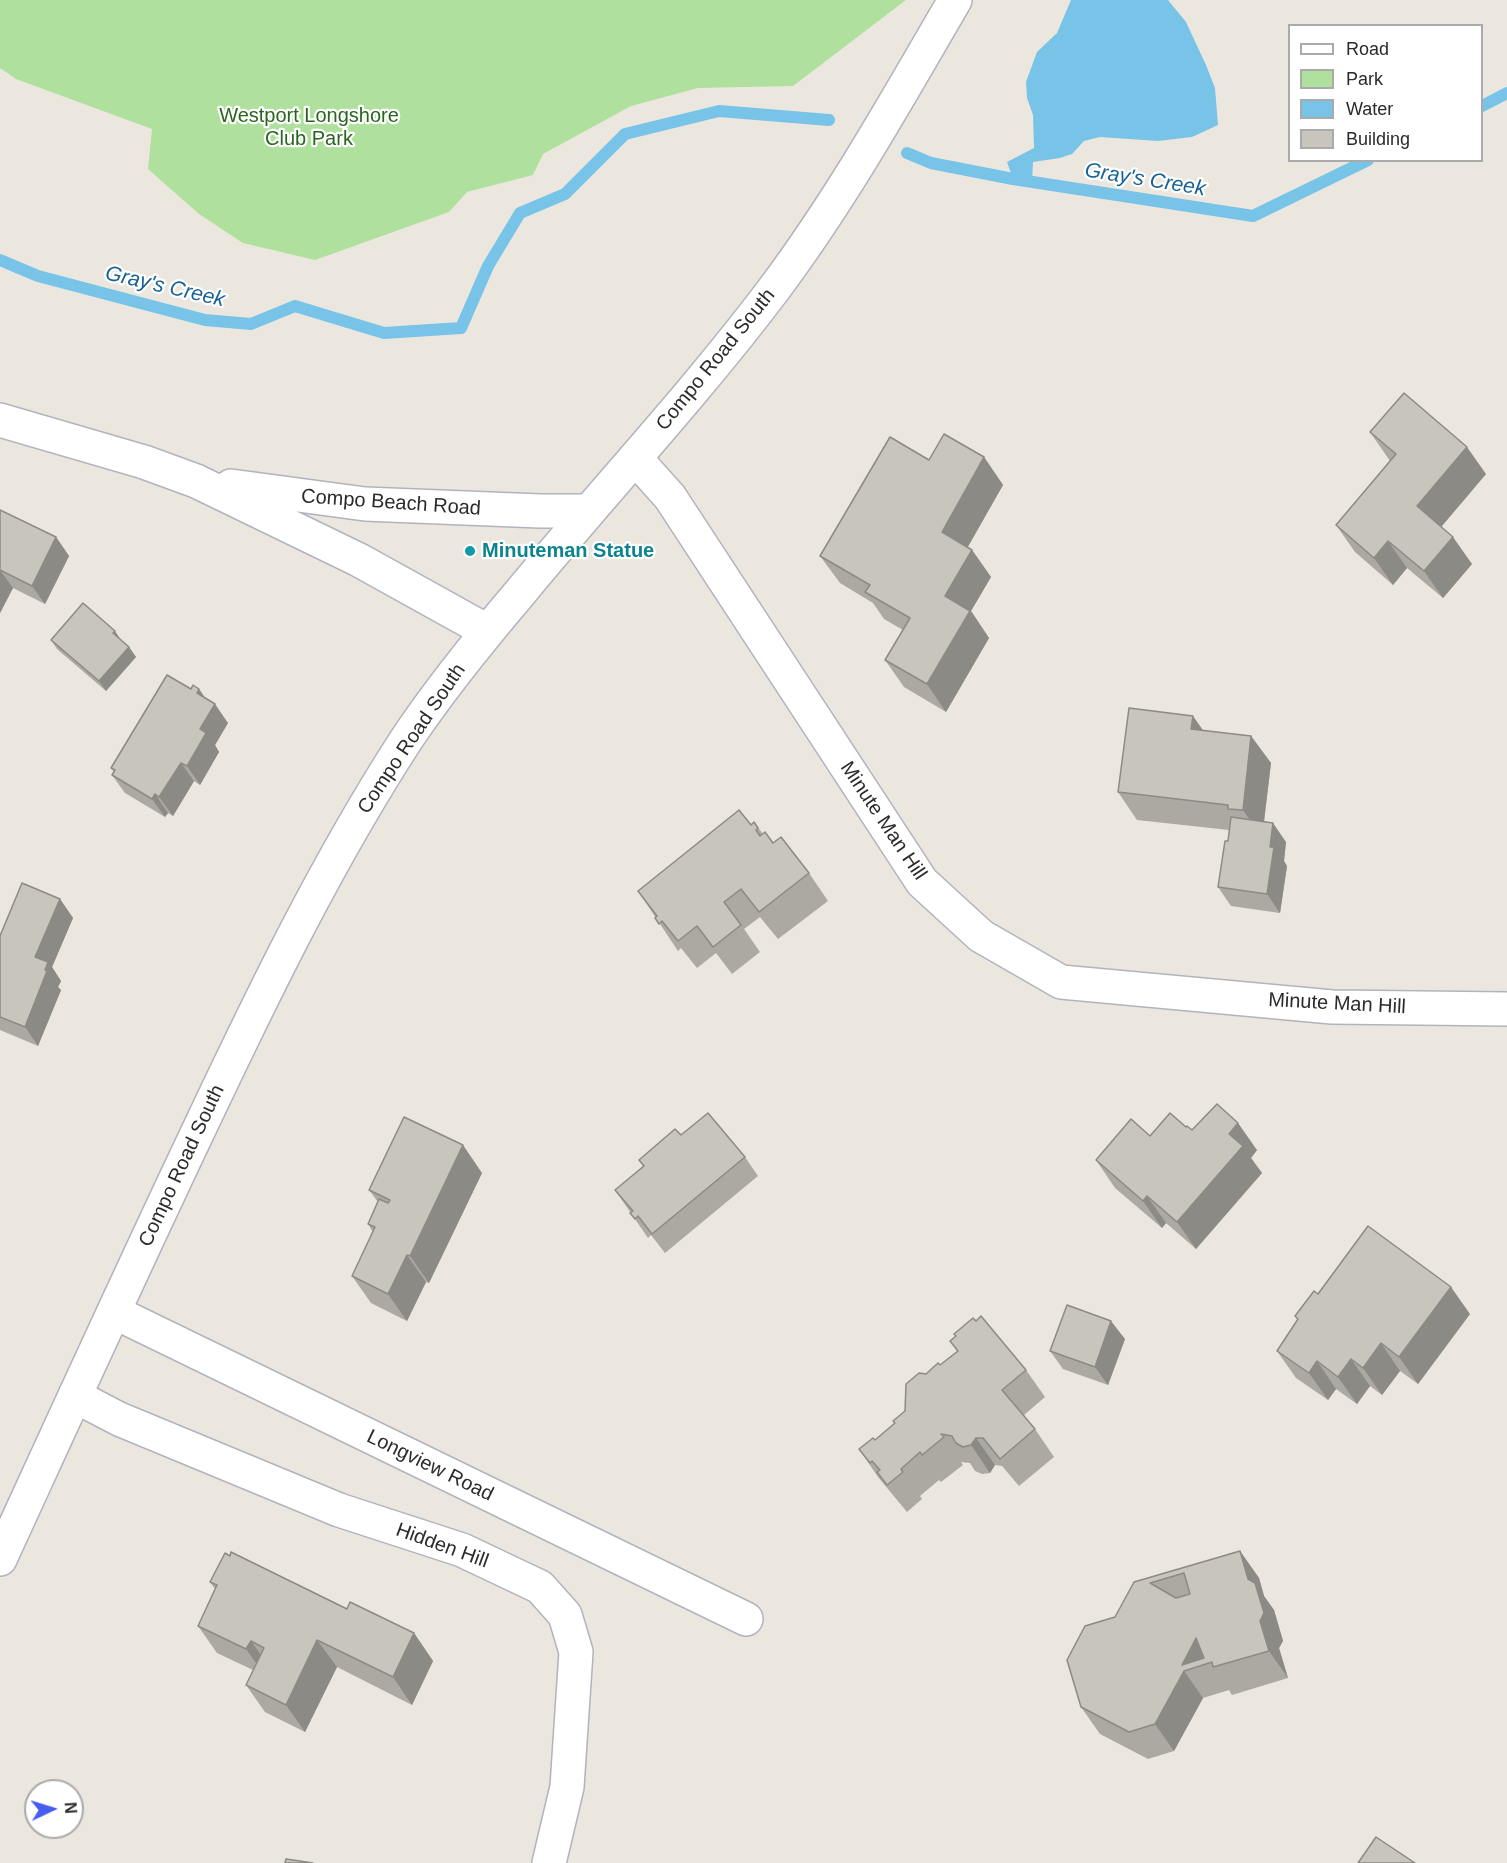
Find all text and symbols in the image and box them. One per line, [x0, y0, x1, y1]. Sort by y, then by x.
legend [1288, 24, 1483, 162]
text: Road [1346, 39, 1389, 59]
text: Park [1346, 69, 1383, 89]
text: Water [1346, 99, 1393, 119]
park label: Westport Longshore Club Park [219, 104, 399, 151]
text: Building [1346, 129, 1410, 149]
water label: Gray's Creek [1083, 158, 1207, 202]
water label: Gray's Creek [103, 261, 227, 313]
street label: Compo Road South [651, 284, 781, 436]
street label: Compo Beach Road [300, 485, 482, 521]
place label: Minuteman Statue [482, 539, 654, 563]
marker: Minuteman Statue [463, 544, 477, 558]
street label: Compo Road South [353, 659, 471, 819]
street label: Minute Man Hill [835, 757, 931, 885]
street label: Minute Man Hill [1268, 988, 1406, 1020]
street label: Compo Road South [134, 1081, 230, 1251]
street label: Longview Road [363, 1425, 497, 1507]
street label: Hidden Hill [392, 1518, 492, 1574]
north arrow [24, 1779, 84, 1839]
text: N [62, 1801, 79, 1814]

